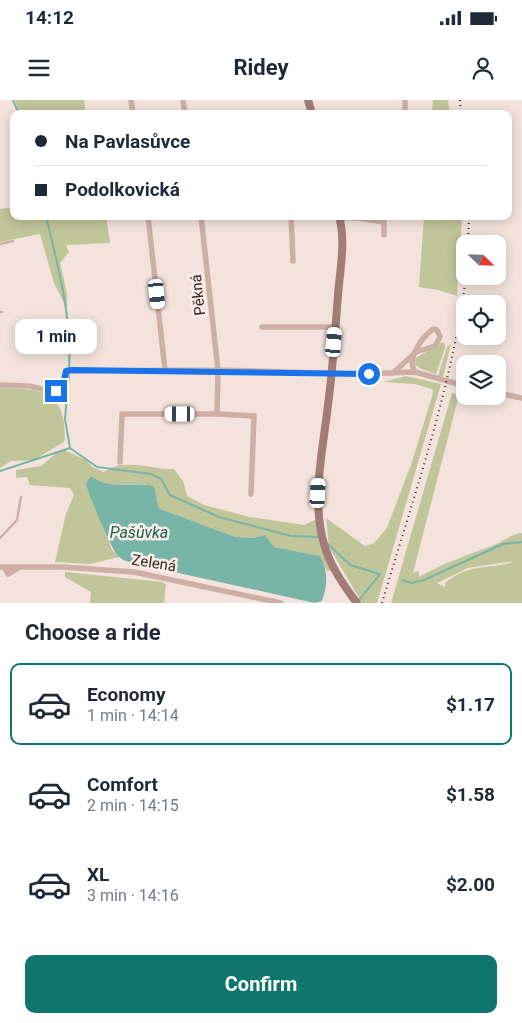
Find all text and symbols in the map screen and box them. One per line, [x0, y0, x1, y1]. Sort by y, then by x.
text: 14:12 [25, 6, 74, 29]
icon: menu [25, 54, 53, 82]
icon: person [469, 54, 497, 82]
text: Ridey [233, 55, 289, 80]
text: Na Pavlasůvce [65, 130, 190, 153]
text: Podolkovická [65, 178, 180, 201]
north arrow [456, 235, 506, 285]
map controls [456, 235, 506, 405]
street label: Pěkná [187, 273, 209, 317]
car [147, 278, 166, 310]
button: locate [456, 295, 506, 345]
callout: 1 min [15, 318, 97, 354]
car [325, 326, 342, 358]
text: 1 min [36, 327, 76, 346]
button: layers [456, 355, 506, 405]
route start [358, 363, 380, 385]
route end [45, 380, 67, 402]
car [165, 407, 195, 422]
car [309, 478, 326, 508]
water label: Pašůvka [110, 523, 168, 542]
street label: Zelená [130, 551, 178, 575]
text: Choose a ride [25, 620, 161, 645]
icon: car [27, 682, 72, 727]
text: Economy [87, 683, 166, 706]
text: $1.17 [446, 693, 495, 716]
text: 1 min · 14:14 [87, 706, 179, 725]
icon: car [27, 772, 72, 817]
text: Comfort [87, 773, 158, 796]
text: $1.58 [446, 783, 495, 806]
text: 2 min · 14:15 [87, 796, 179, 815]
icon: car [27, 862, 72, 907]
text: XL [87, 863, 109, 886]
text: $2.00 [446, 873, 495, 896]
text: 3 min · 14:16 [87, 886, 179, 905]
button: Confirm [25, 955, 497, 1013]

